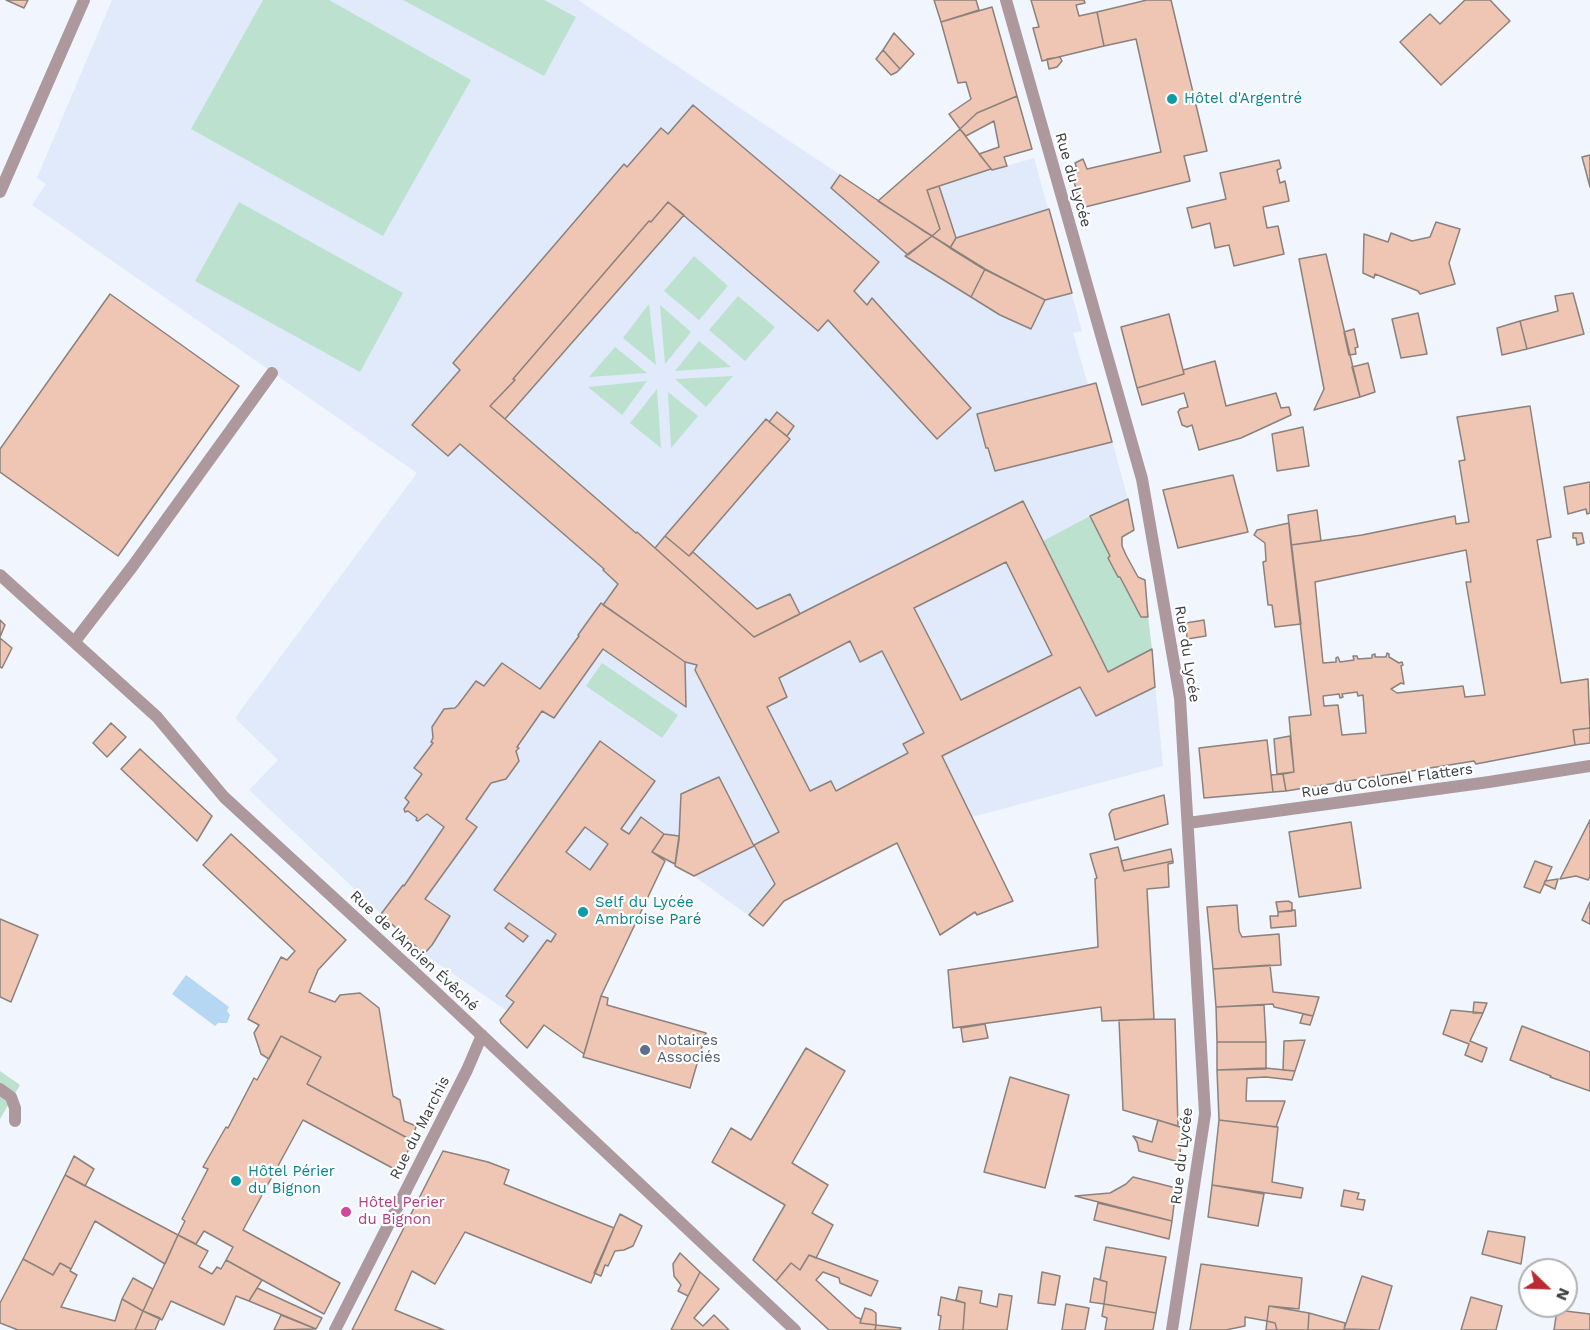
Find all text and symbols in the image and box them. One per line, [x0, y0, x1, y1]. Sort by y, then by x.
place label: Hôtel d'Argentré [1184, 90, 1302, 108]
marker: Hôtel d'Argentré [1165, 92, 1179, 106]
street label: Rue du Lycée [1051, 131, 1095, 229]
street label: Rue du Lycée [1170, 604, 1204, 704]
street label: Rue du Colonel Flatters [1300, 760, 1474, 802]
street label: Rue de l'Ancien Évêché [346, 887, 482, 1015]
place label: Self du Lycée Ambroise Paré [595, 894, 701, 929]
marker: Self du Lycée Ambroise Paré [576, 905, 590, 919]
place label: Notaires Associés [657, 1032, 721, 1067]
marker: Notaires Associés [638, 1043, 652, 1057]
street label: Rue du Marchis [386, 1073, 454, 1183]
street label: Rue du Lycée [1167, 1106, 1197, 1206]
place label: Hôtel Périer du Bignon [248, 1163, 335, 1198]
marker: Hôtel Périer du Bignon [229, 1174, 243, 1188]
place label: Hôtel Perier du Bignon [358, 1194, 445, 1229]
marker: Hôtel Perier du Bignon [339, 1205, 353, 1219]
north arrow [1518, 1258, 1578, 1318]
text: N [1552, 1285, 1574, 1304]

